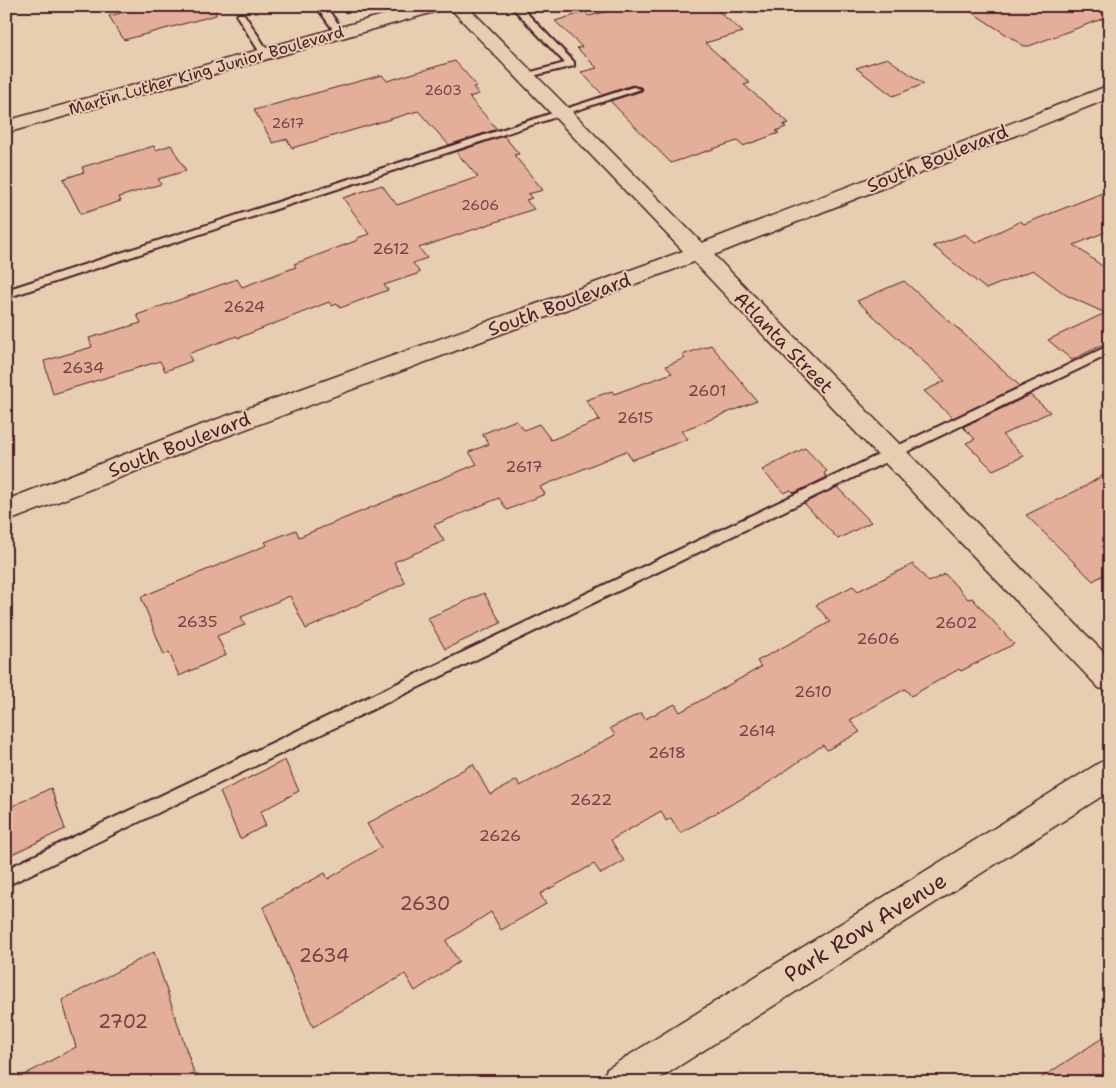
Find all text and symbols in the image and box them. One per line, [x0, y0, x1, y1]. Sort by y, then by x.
street label: Martin Luther King Junior Boulevard [66, 21, 346, 120]
house number: 2603 [424, 81, 462, 99]
house number: 2617 [272, 114, 304, 132]
street label: South Boulevard [863, 119, 1012, 198]
house number: 2606 [461, 196, 499, 214]
house number: 2612 [372, 238, 410, 259]
street label: South Boulevard [484, 267, 634, 342]
street label: Atlanta Street [729, 286, 839, 399]
house number: 2624 [223, 296, 265, 317]
house number: 2634 [62, 357, 104, 378]
house number: 2601 [688, 380, 726, 401]
street label: South Boulevard [105, 406, 254, 483]
house number: 2615 [617, 407, 653, 428]
house number: 2617 [505, 456, 543, 477]
house number: 2635 [176, 611, 218, 632]
house number: 2602 [935, 612, 977, 633]
house number: 2606 [856, 628, 900, 649]
house number: 2610 [794, 681, 832, 702]
house number: 2614 [738, 720, 776, 741]
house number: 2618 [648, 742, 686, 763]
house number: 2622 [570, 789, 612, 810]
house number: 2626 [479, 825, 521, 846]
street label: Park Row Avenue [778, 866, 952, 989]
house number: 2630 [400, 891, 450, 916]
house number: 2634 [299, 943, 349, 968]
house number: 2702 [98, 1009, 148, 1034]

